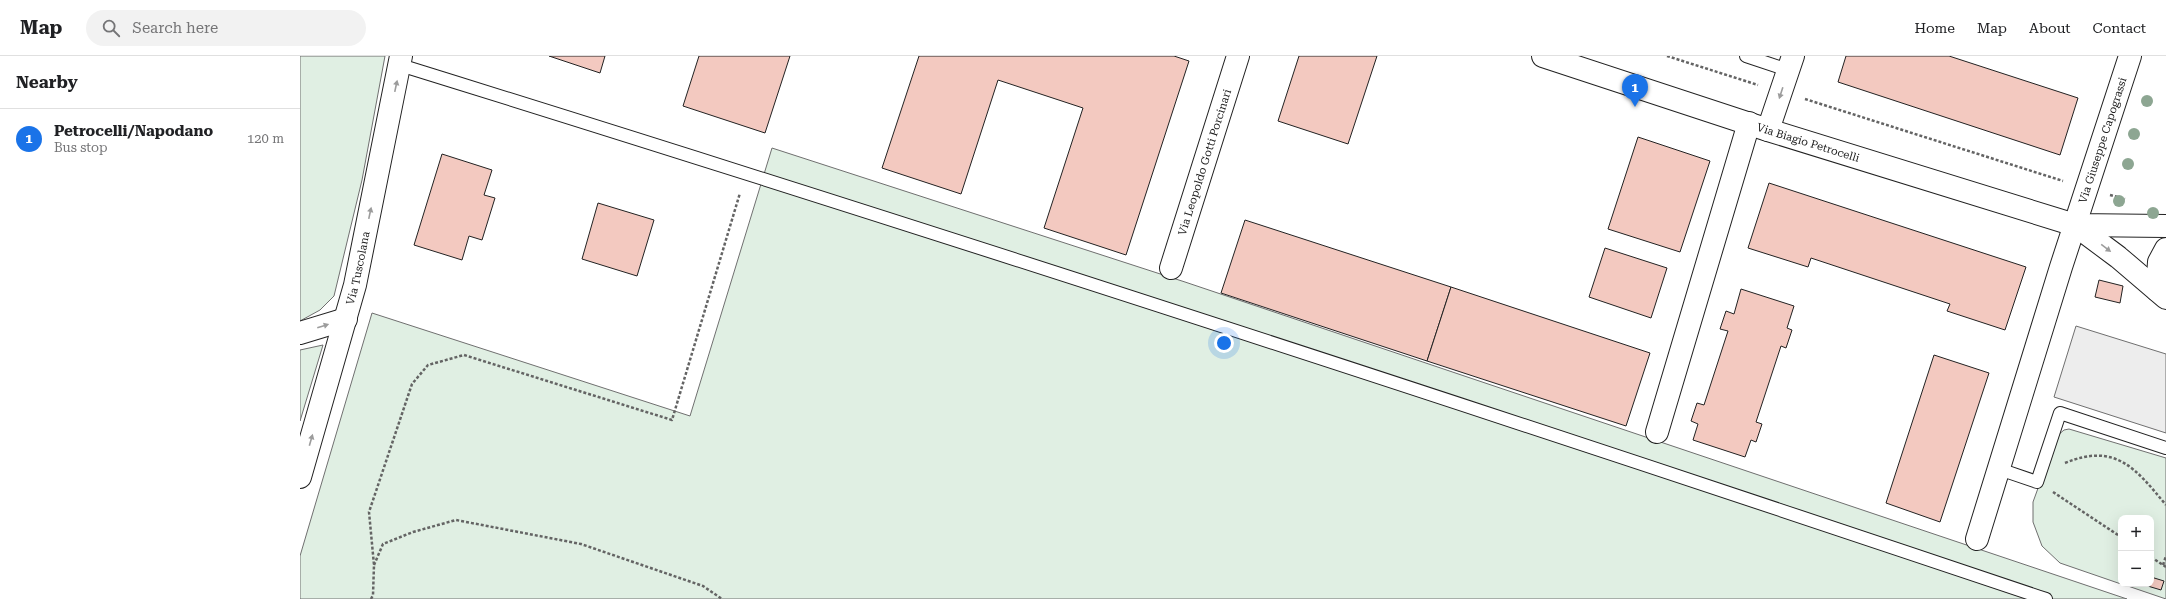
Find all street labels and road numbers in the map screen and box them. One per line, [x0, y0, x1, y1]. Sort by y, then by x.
street label: Via Giuseppe Capograssi [2076, 75, 2129, 205]
street label: Via Leopoldo Gotti Porcinari [1175, 87, 1234, 237]
street label: Via Biagio Petrocelli [1755, 120, 1862, 165]
street label: Via Tuscolana [343, 230, 372, 306]

